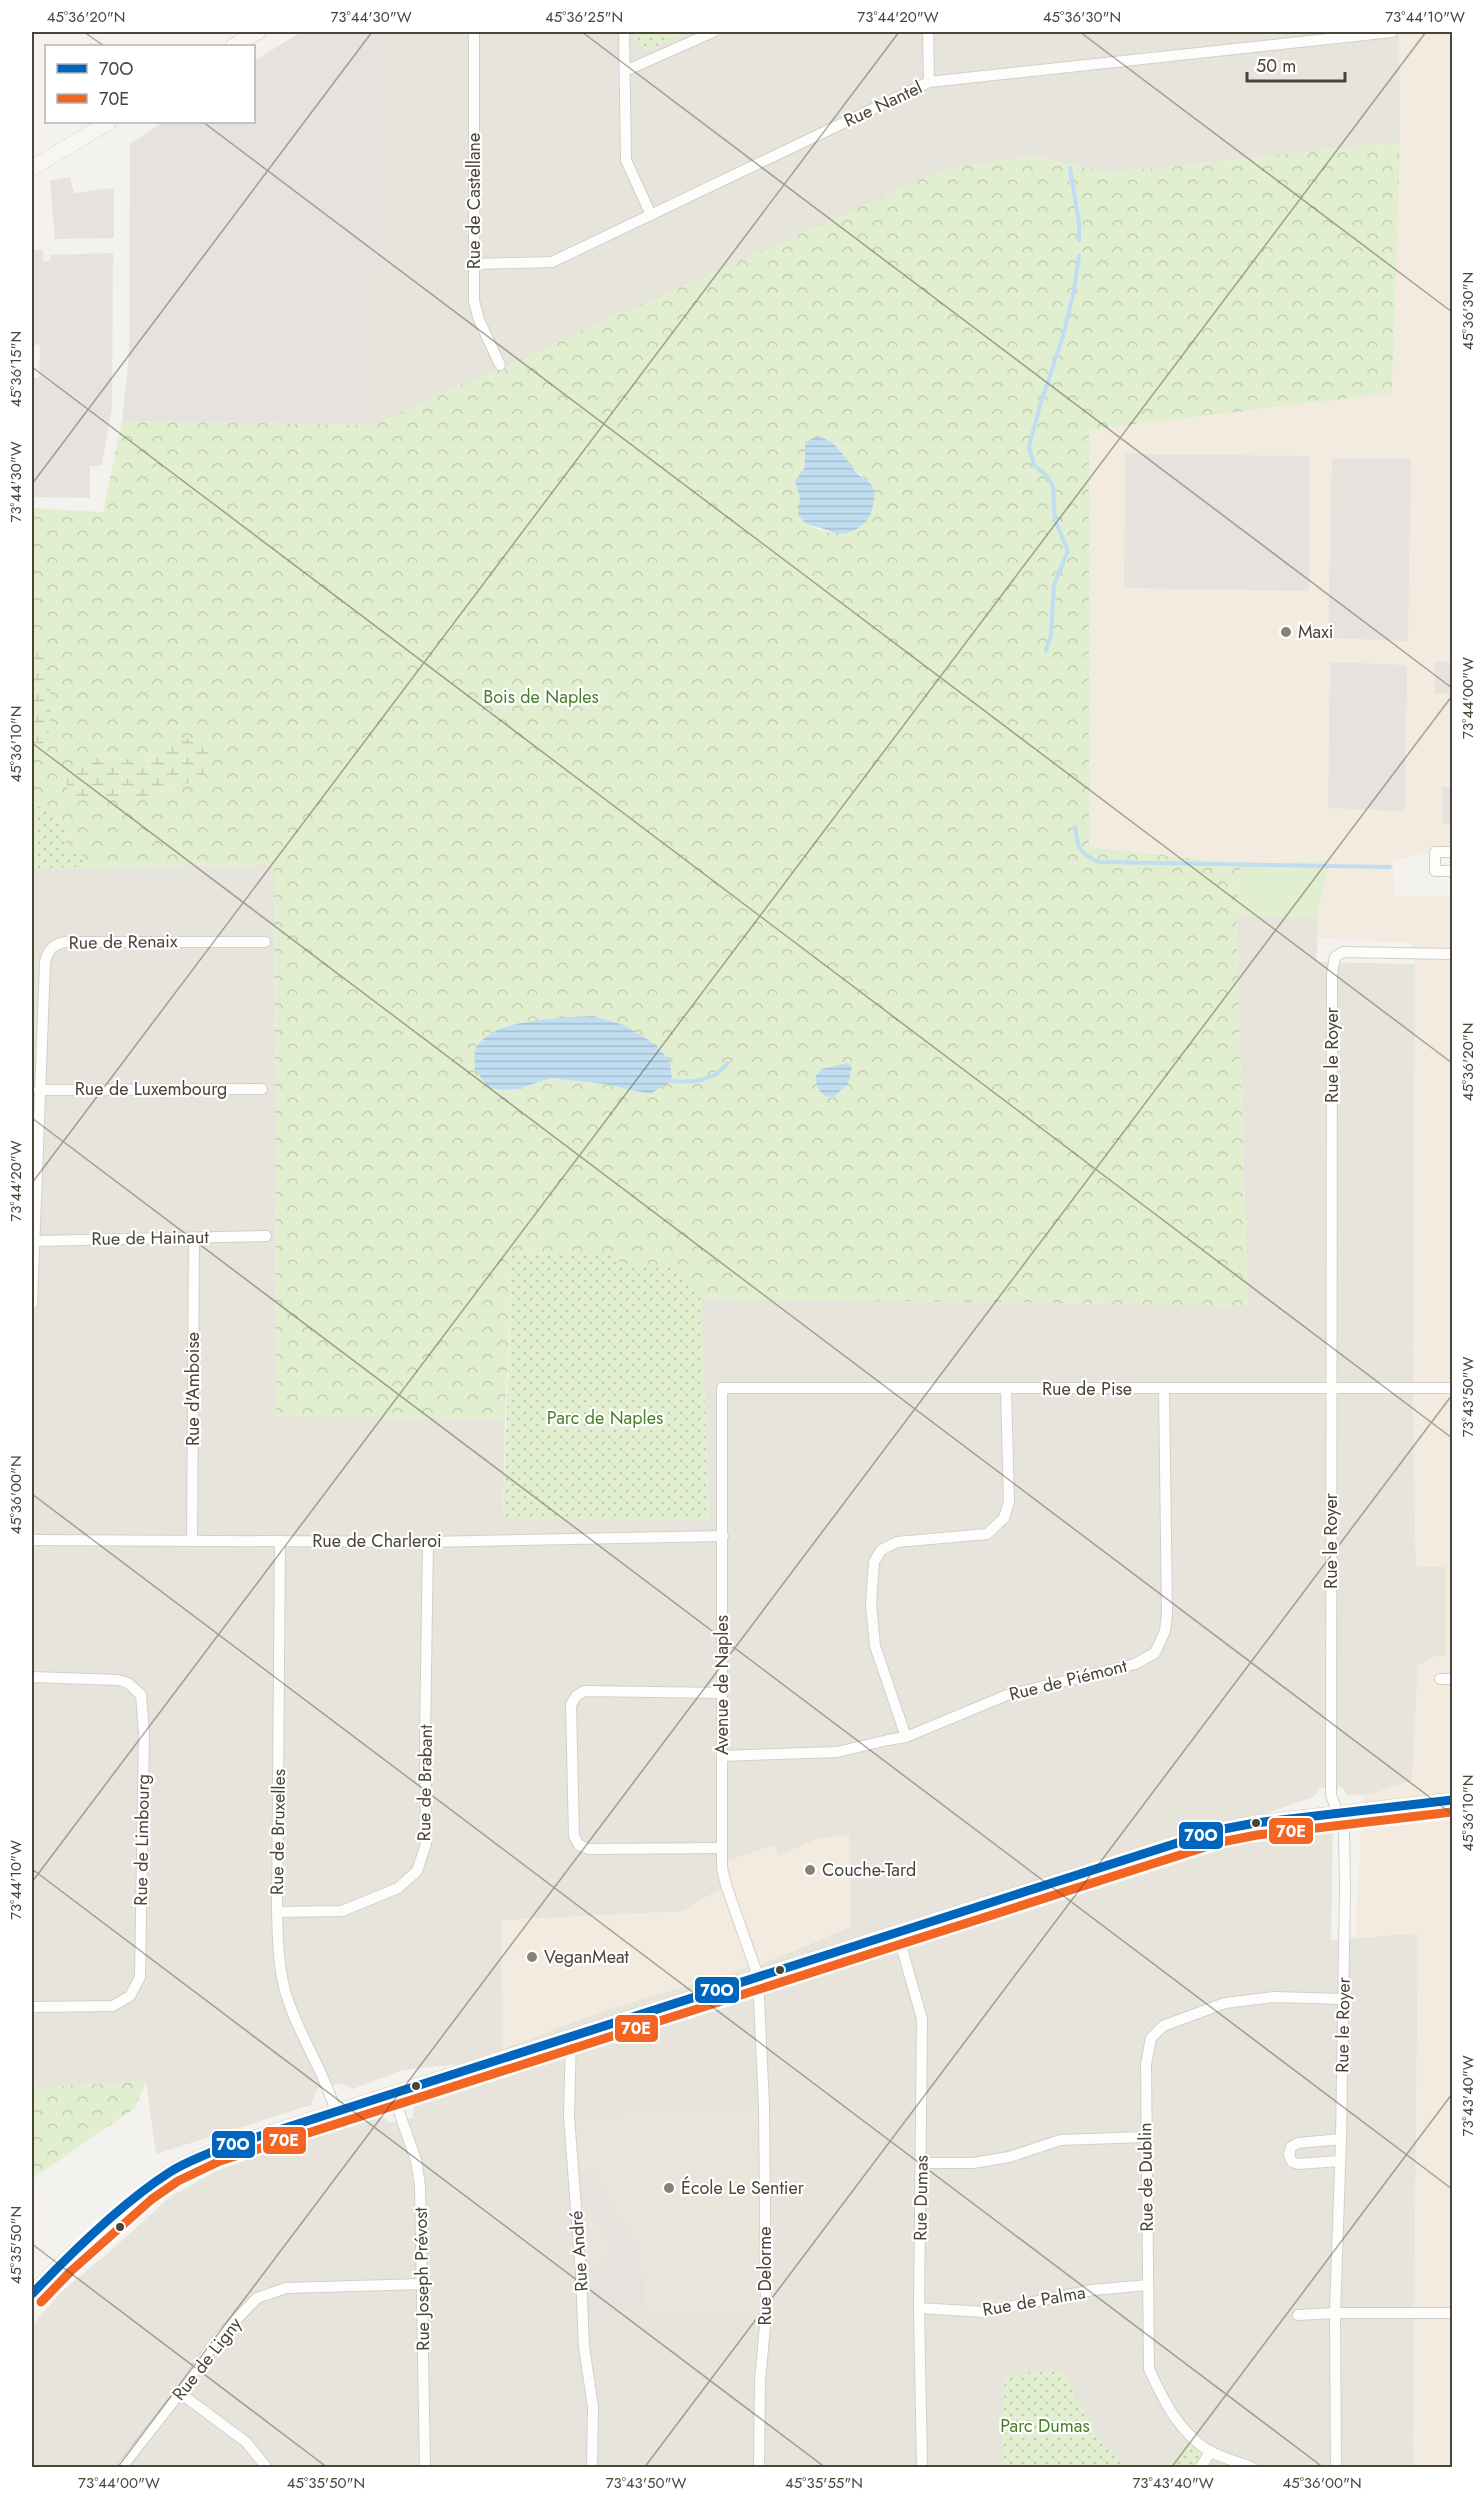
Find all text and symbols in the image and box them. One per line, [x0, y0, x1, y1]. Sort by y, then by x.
text: 45°36'20"N [47, 6, 125, 28]
text: 73°44'30"W [330, 6, 412, 28]
text: 45°36'25"N [545, 6, 623, 28]
text: 73°44'20"W [857, 6, 939, 28]
text: 45°36'30"N [1043, 6, 1121, 28]
text: 73°44'10"W [1385, 6, 1465, 28]
legend [45, 45, 255, 123]
scale bar [1247, 45, 1344, 83]
text: 50 m [1256, 53, 1296, 79]
text: 70O [99, 56, 133, 82]
street label: Rue Nantel [839, 74, 927, 134]
text: 70E [99, 86, 129, 112]
street label: Rue de Castellane [461, 133, 487, 269]
text: 45°36'30"N [1457, 272, 1479, 350]
text: 45°36'15"N [5, 331, 27, 407]
text: 73°44'30"W [5, 441, 27, 523]
place label: Maxi [1298, 619, 1333, 645]
marker: Maxi [1279, 625, 1293, 639]
text: 73°44'00"W [1457, 657, 1479, 739]
park label: Bois de Naples [483, 684, 599, 710]
text: 45°36'10"N [5, 706, 27, 782]
street label: Rue de Renaix [68, 928, 178, 956]
street label: Rue le Royer [1319, 1006, 1345, 1103]
text: 45°36'20"N [1457, 1023, 1479, 1101]
street label: Rue de Luxembourg [75, 1076, 227, 1102]
text: 73°44'20"W [5, 1140, 27, 1222]
street label: Rue de Hainaut [91, 1224, 210, 1252]
street label: Rue d'Amboise [180, 1332, 206, 1446]
text: 73°43'50"W [1457, 1356, 1479, 1437]
street label: Rue de Pise [1042, 1376, 1132, 1402]
park label: Parc de Naples [547, 1405, 663, 1431]
text: 45°36'00"N [5, 1455, 27, 1535]
street label: Rue le Royer [1318, 1492, 1344, 1589]
street label: Rue de Charleroi [312, 1528, 442, 1554]
street label: Avenue de Naples [709, 1615, 735, 1755]
street label: Rue de Piémont [1006, 1653, 1130, 1707]
street label: Rue de Brabant [411, 1724, 439, 1842]
street label: Rue de Bruxelles [264, 1769, 292, 1895]
street label: Rue de Limbourg [128, 1774, 156, 1906]
text: 45°36'10"N [1457, 1775, 1479, 1851]
unlabelled marker [1250, 1817, 1262, 1829]
line badge: 70E [1268, 1817, 1314, 1845]
text: 70E [1276, 1820, 1306, 1843]
line badge: 70O [1178, 1821, 1224, 1850]
text: 70O [1184, 1824, 1218, 1847]
text: 73°44'10"W [5, 1840, 27, 1920]
place label: Couche-Tard [822, 1857, 916, 1883]
marker: Couche-Tard [803, 1863, 817, 1877]
place label: VeganMeat [544, 1944, 630, 1970]
marker: VeganMeat [525, 1950, 539, 1964]
unlabelled marker [774, 1964, 786, 1976]
line badge: 70O [694, 1976, 740, 2004]
street label: Rue le Royer [1329, 1976, 1357, 2073]
text: 70O [700, 1979, 734, 2002]
line badge: 70E [614, 2014, 659, 2043]
text: 70E [621, 2017, 651, 2040]
text: 73°43'40"W [1457, 2055, 1479, 2137]
unlabelled marker [410, 2080, 422, 2092]
street label: Rue de Dublin [1132, 2122, 1160, 2232]
line badge: 70E [262, 2126, 307, 2155]
text: 70E [269, 2129, 299, 2152]
line badge: 70O [211, 2130, 256, 2159]
text: 70O [216, 2133, 250, 2156]
street label: Rue Dumas [907, 2155, 935, 2241]
place label: École Le Sentier [681, 2175, 805, 2201]
marker: École Le Sentier [662, 2181, 676, 2195]
text: 45°35'50"N [5, 2206, 27, 2284]
street label: Rue Joseph Prévost [408, 2206, 436, 2351]
street label: Rue André [563, 2210, 595, 2292]
unlabelled marker [114, 2221, 126, 2233]
street label: Rue Delorme [752, 2226, 778, 2326]
street label: Rue de Palma [981, 2279, 1087, 2323]
street label: Rue de Ligny [166, 2312, 248, 2406]
park label: Parc Dumas [1000, 2413, 1090, 2439]
text: 73°44'00"W [78, 2472, 160, 2494]
text: 45°35'50"N [287, 2472, 365, 2494]
text: 73°43'50"W [606, 2472, 687, 2494]
text: 45°35'55"N [785, 2472, 863, 2494]
text: 73°43'40"W [1132, 2472, 1214, 2494]
text: 45°36'00"N [1282, 2472, 1362, 2494]

